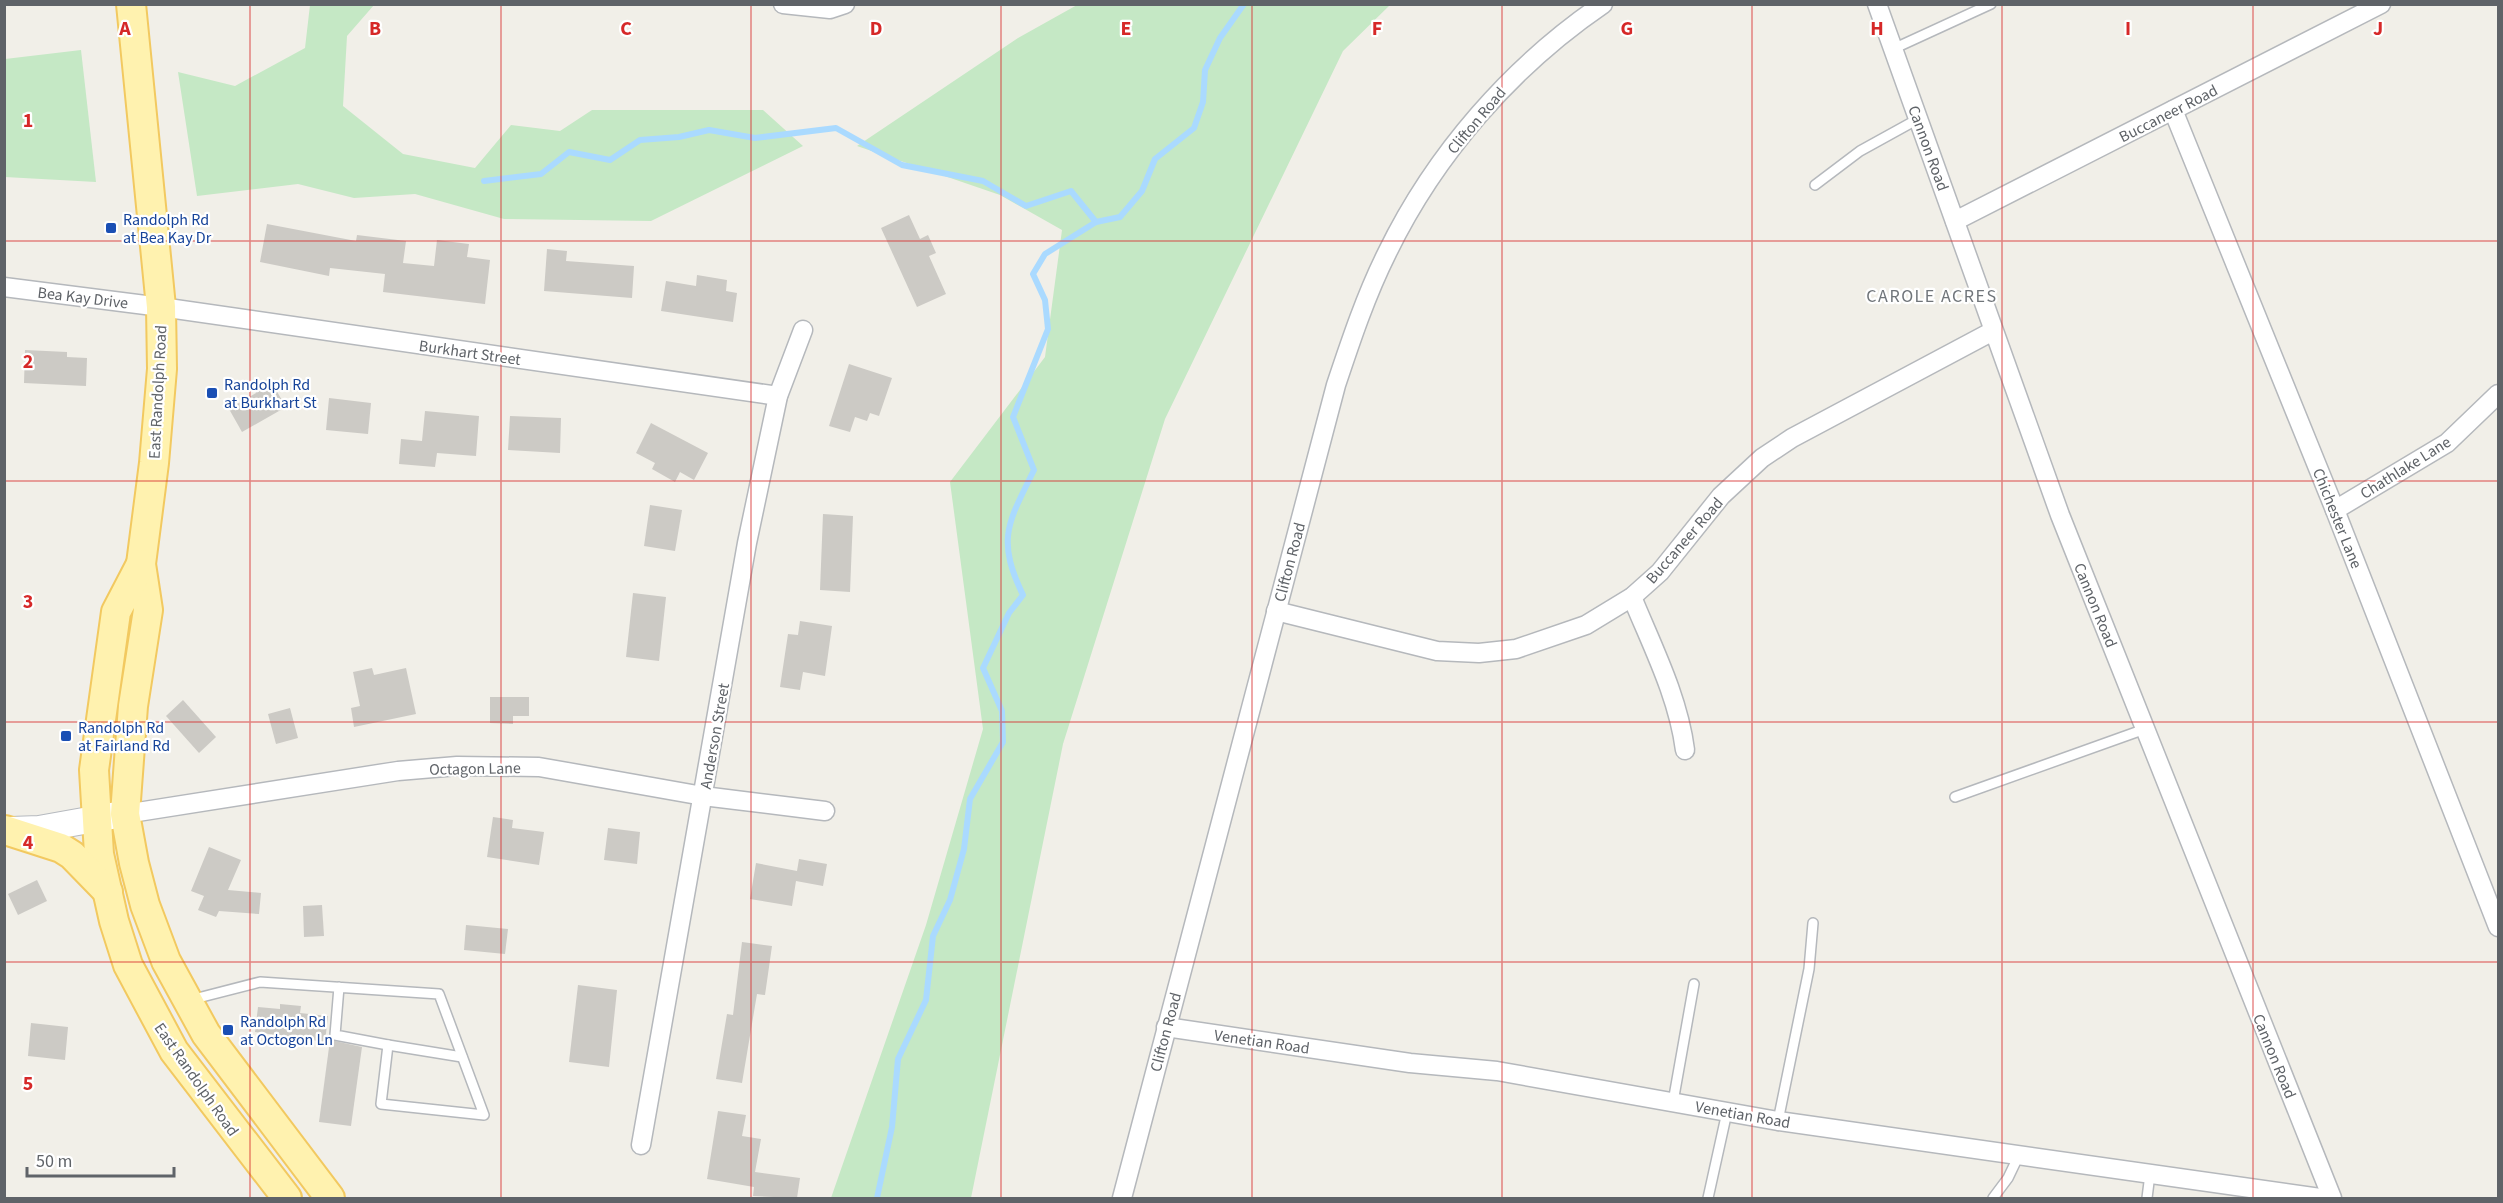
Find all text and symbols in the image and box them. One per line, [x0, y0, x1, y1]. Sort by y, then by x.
text: A [118, 15, 131, 43]
text: B [369, 15, 381, 43]
text: C [620, 15, 632, 43]
text: D [870, 15, 882, 43]
text: E [1121, 15, 1131, 43]
text: F [1372, 15, 1382, 43]
text: G [1621, 15, 1633, 43]
text: H [1870, 15, 1884, 43]
text: I [2125, 15, 2131, 43]
text: J [2373, 15, 2383, 43]
street label: Buccaneer Road [2115, 80, 2222, 148]
street label: Clifton Road [1442, 82, 1511, 159]
street label: Cannon Road [1902, 102, 1954, 194]
text: 1 [23, 107, 33, 135]
place label: Randolph Rd at Bea Kay Dr [123, 209, 212, 249]
marker: Randolph Rd at Bea Kay Dr [104, 221, 118, 235]
street label: Bea Kay Drive [36, 282, 129, 314]
district label: CAROLE ACRES [1866, 284, 1998, 309]
street label: East Randolph Road [144, 325, 172, 460]
street label: Burkhart Street [418, 335, 523, 371]
text: 2 [23, 348, 33, 376]
place label: Randolph Rd at Burkhart St [224, 374, 317, 414]
marker: Randolph Rd at Burkhart St [205, 386, 219, 400]
street label: Chathlake Lane [2356, 431, 2455, 505]
street label: Chichester Lane [2307, 465, 2367, 572]
street label: Buccaneer Road [1641, 493, 1728, 589]
street label: Clifton Road [1269, 520, 1311, 604]
street label: Cannon Road [2068, 560, 2122, 651]
text: 3 [23, 588, 33, 616]
street label: Anderson Street [695, 681, 735, 791]
place label: Randolph Rd at Fairland Rd [78, 717, 170, 757]
marker: Randolph Rd at Fairland Rd [59, 729, 73, 743]
street label: Octagon Lane [429, 757, 521, 781]
text: 4 [23, 829, 34, 857]
street label: Clifton Road [1145, 990, 1187, 1074]
place label: Randolph Rd at Octogon Ln [240, 1011, 333, 1051]
street label: Cannon Road [2247, 1011, 2301, 1102]
street label: East Randolph Road [149, 1018, 244, 1141]
marker: Randolph Rd at Octogon Ln [221, 1023, 235, 1037]
street label: Venetian Road [1213, 1024, 1311, 1060]
text: 5 [23, 1070, 33, 1098]
street label: Venetian Road [1694, 1096, 1792, 1134]
scale bar [27, 1140, 174, 1178]
text: 50 m [36, 1149, 72, 1174]

